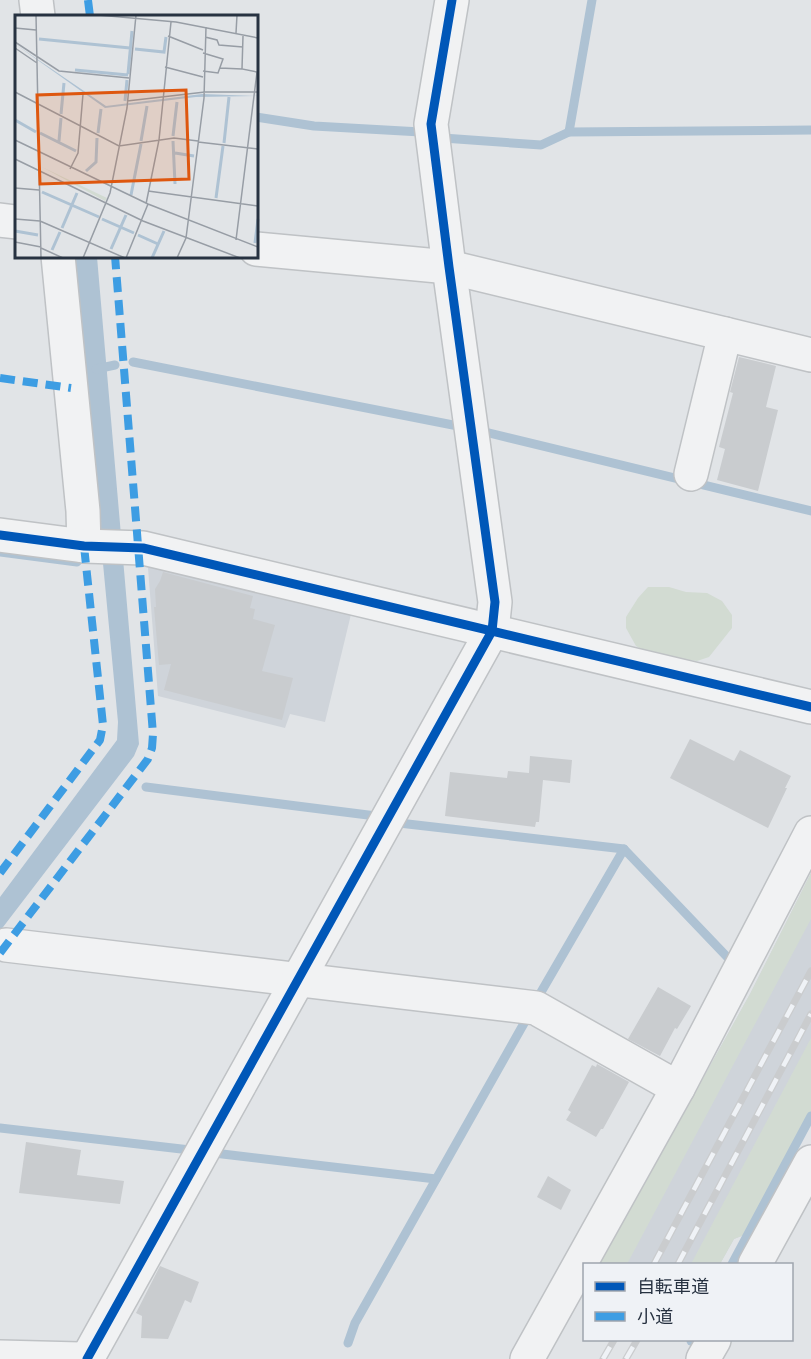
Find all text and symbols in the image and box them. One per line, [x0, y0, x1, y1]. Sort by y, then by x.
inset map [15, 15, 258, 258]
legend [583, 1263, 793, 1341]
text: 自転車道 [637, 1275, 709, 1298]
text: 小道 [637, 1305, 673, 1328]

